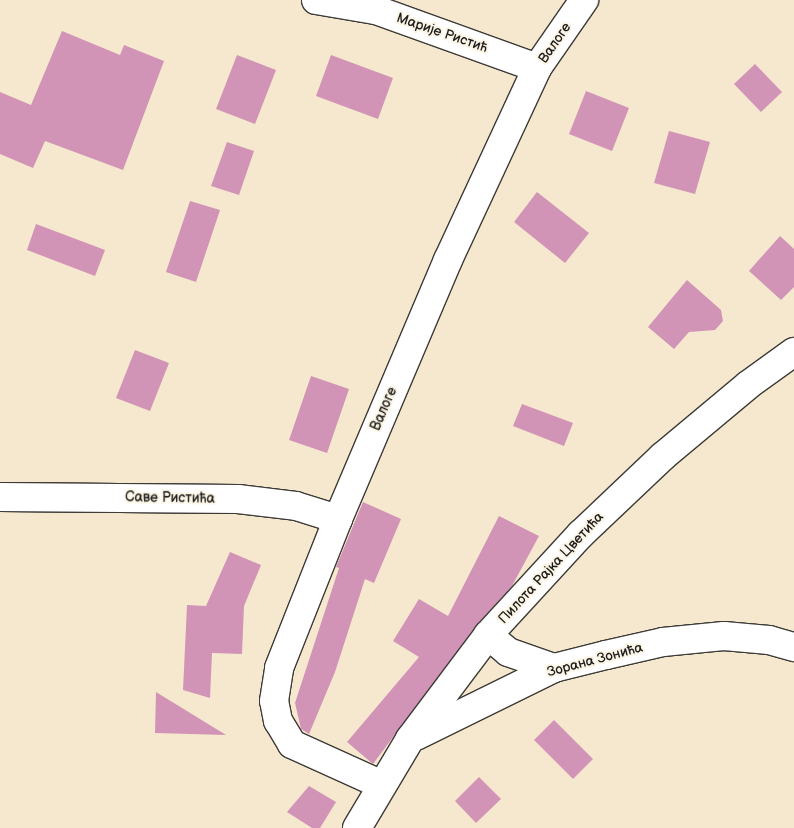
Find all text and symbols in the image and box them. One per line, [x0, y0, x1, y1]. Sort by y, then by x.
street label: Марије Ристић [394, 10, 490, 56]
street label: Валоге [535, 19, 575, 67]
street label: Валоге [367, 385, 401, 433]
street label: Саве Ристића [125, 489, 215, 507]
street label: Пилота Рајка Цветића [495, 509, 607, 627]
street label: Зорана Зонића [545, 639, 645, 681]

